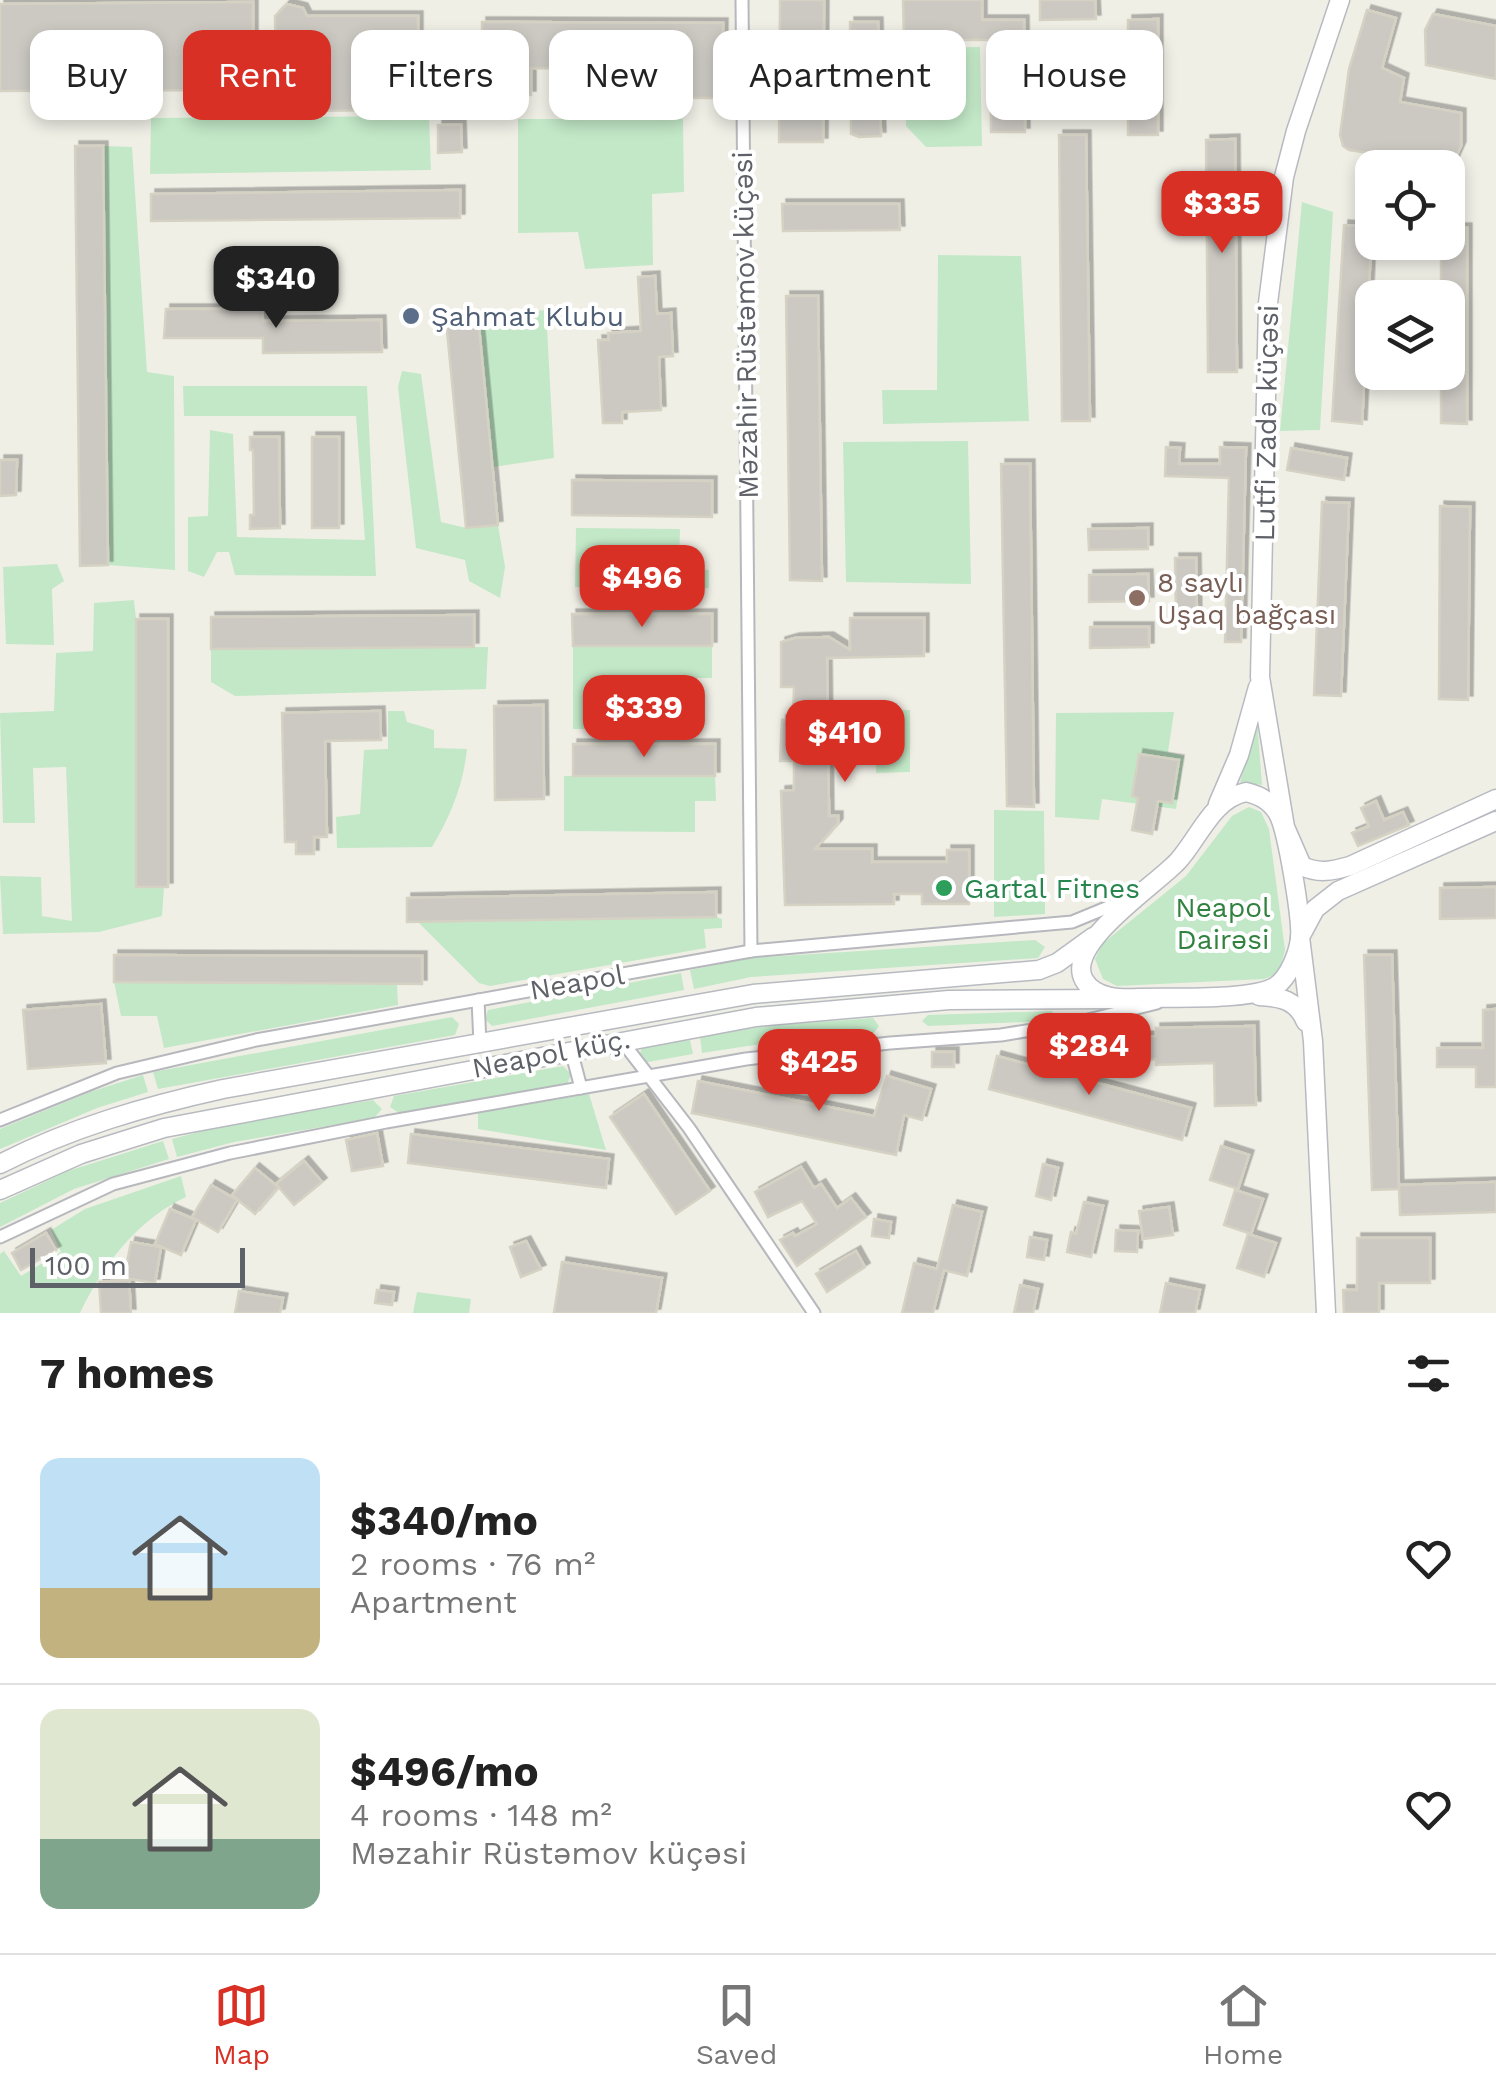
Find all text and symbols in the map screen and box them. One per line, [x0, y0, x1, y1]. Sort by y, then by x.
chip: Buy [30, 30, 163, 120]
chip: Rent [183, 30, 331, 120]
chip: Filters [351, 30, 529, 120]
chip: New [549, 30, 693, 120]
chip: Apartment [713, 30, 966, 120]
chip: House [986, 30, 1163, 120]
map controls [1355, 150, 1465, 390]
button: locate [1355, 150, 1465, 260]
street label: Məzahir Rüstəmov küçəsi [726, 151, 765, 499]
pin: $335 [1163, 171, 1281, 256]
text: $335 [1183, 184, 1261, 222]
pin: $340 [217, 246, 335, 331]
text: $340 [236, 259, 316, 297]
button: layers [1355, 280, 1465, 390]
place label: Şahmat Klubu [431, 300, 624, 333]
street label: Lutfi Zadə küçəsi [1248, 304, 1285, 542]
marker: Şahmat Klubu [400, 305, 422, 327]
pin: $496 [583, 545, 701, 630]
text: $496 [602, 558, 682, 596]
place label: 8 saylı Uşaq bağçası [1157, 566, 1336, 631]
marker: 8 saylı Uşaq bağçası [1126, 587, 1148, 609]
pin: $339 [585, 675, 703, 760]
text: $339 [605, 688, 683, 726]
pin: $410 [786, 700, 904, 785]
text: $410 [808, 713, 882, 751]
place label: Gartal Fitnes [964, 872, 1140, 905]
marker: Gartal Fitnes [933, 877, 955, 899]
park label: Neapol Dairəsi [1175, 891, 1271, 956]
street label: Neapol [527, 958, 627, 1007]
pin: $284 [1030, 1013, 1148, 1098]
street label: Neapol küç. [469, 1022, 633, 1085]
text: $284 [1049, 1026, 1129, 1064]
pin: $425 [760, 1029, 878, 1114]
text: $425 [780, 1042, 858, 1080]
scale bar [30, 1243, 245, 1288]
text: 100 m [45, 1249, 127, 1282]
icon: filters [1401, 1346, 1456, 1401]
text: 7 homes [40, 1349, 214, 1398]
text: $340/mo [350, 1496, 538, 1545]
icon: home [120, 1498, 240, 1618]
icon: heart [1401, 1531, 1456, 1586]
text: 2 rooms · 76 m² [350, 1545, 596, 1583]
text: Apartment [350, 1583, 517, 1621]
text: $496/mo [350, 1747, 539, 1796]
icon: home [120, 1749, 240, 1869]
icon: heart [1401, 1782, 1456, 1837]
text: 4 rooms · 148 m² [350, 1796, 612, 1834]
text: Məzahir Rüstəmov küçəsi [350, 1834, 747, 1872]
tab: Map [213, 1978, 270, 2071]
tab: Saved [696, 1978, 777, 2071]
tab: Home [1203, 1978, 1283, 2071]

